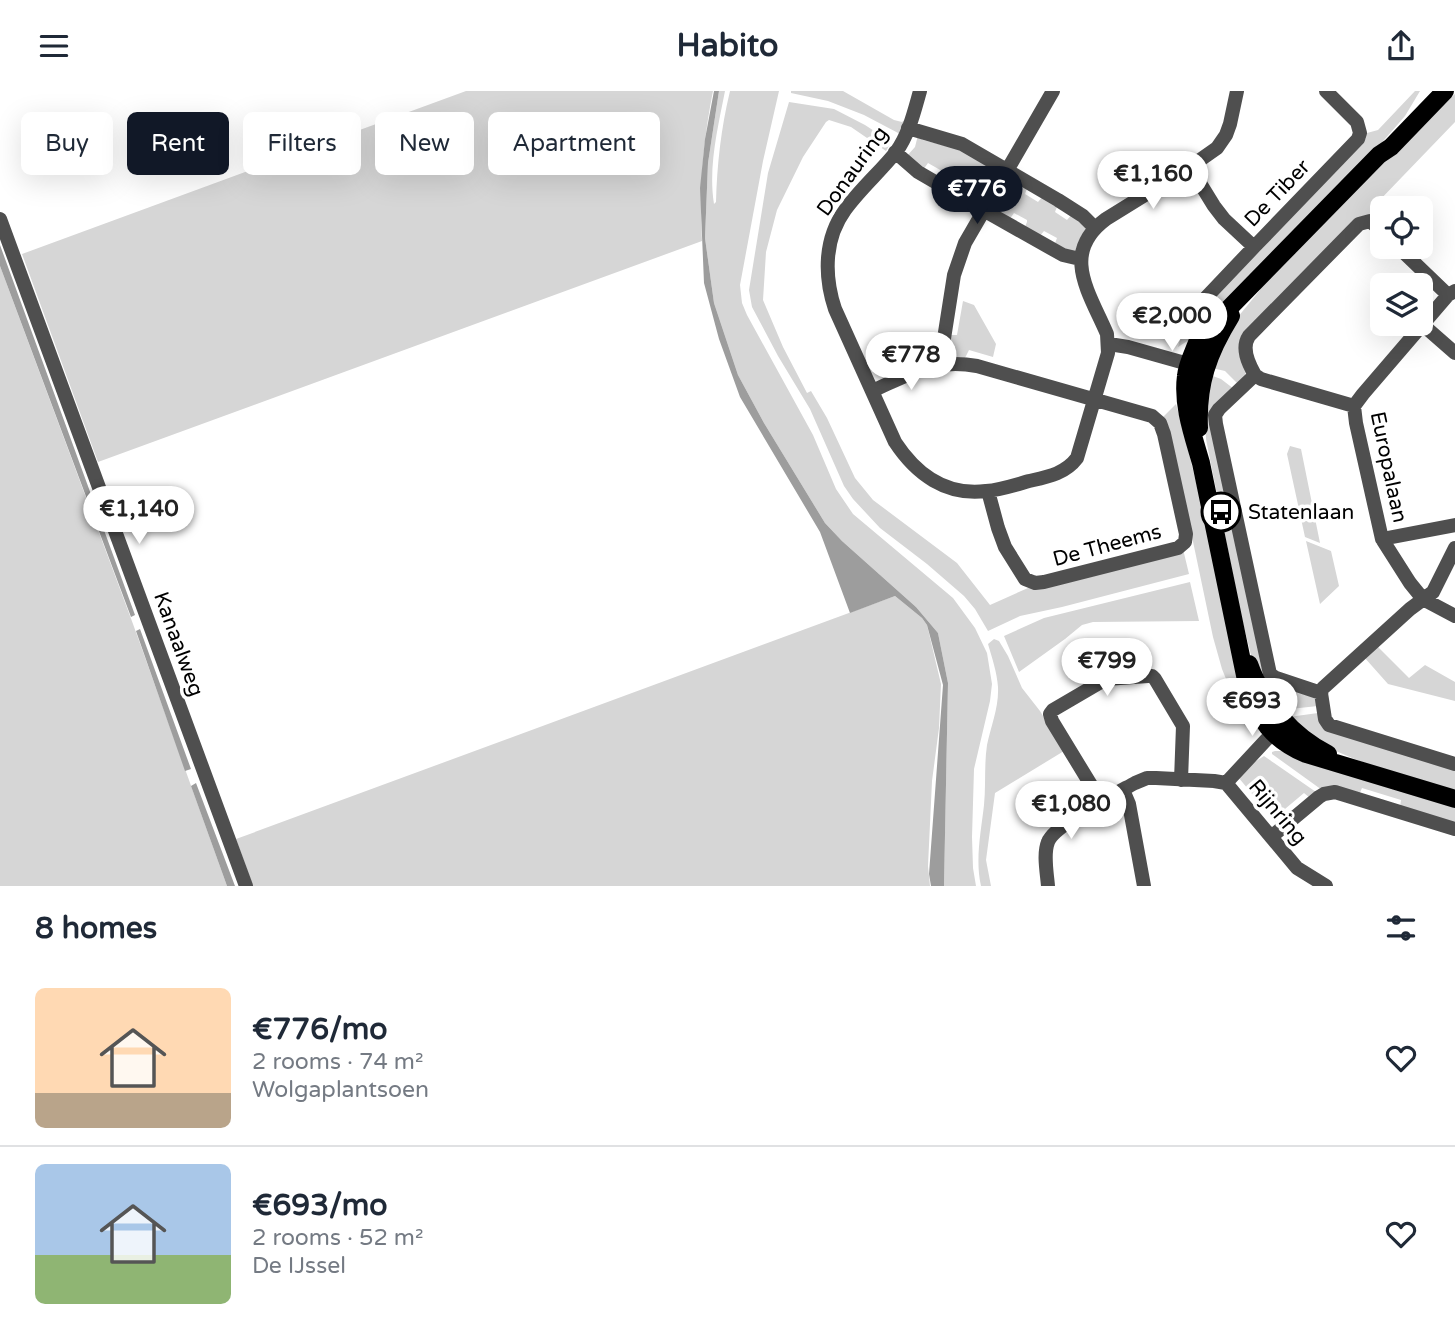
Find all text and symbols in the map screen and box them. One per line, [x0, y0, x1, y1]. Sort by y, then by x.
icon: menu [35, 27, 73, 65]
text: Habito [677, 27, 778, 65]
icon: share [1382, 27, 1420, 65]
chip: Buy [21, 112, 113, 175]
chip: Rent [127, 112, 229, 175]
chip: Filters [243, 112, 361, 175]
chip: New [375, 112, 474, 175]
chip: Apartment [488, 112, 660, 175]
street label: Donauring [812, 122, 893, 221]
pin: €1,160 [1096, 151, 1210, 211]
street label: De Tiber [1239, 155, 1315, 232]
text: €1,160 [1113, 160, 1193, 188]
pin: €776 [936, 167, 1018, 226]
text: €776 [947, 175, 1007, 203]
map controls [1370, 196, 1433, 336]
button: locate [1370, 196, 1433, 259]
button: layers [1370, 273, 1433, 336]
pin: €2,000 [1115, 293, 1229, 353]
text: €2,000 [1132, 302, 1212, 330]
pin: €778 [870, 333, 952, 392]
text: €778 [881, 341, 941, 369]
street label: Europalaan [1365, 409, 1412, 525]
pin: €1,140 [82, 487, 196, 546]
bus stop icon: Statenlaan [1200, 491, 1242, 533]
text: €1,140 [99, 495, 179, 523]
place label: Statenlaan [1248, 500, 1354, 525]
street label: De Theems [1050, 519, 1164, 572]
street label: Kanaalweg [148, 589, 209, 700]
pin: €799 [1066, 639, 1148, 698]
text: €799 [1077, 647, 1137, 675]
pin: €693 [1211, 679, 1293, 738]
text: €693 [1222, 687, 1282, 715]
street label: Rijnring [1243, 775, 1312, 850]
pin: €1,080 [1014, 781, 1128, 841]
text: €1,080 [1031, 790, 1111, 818]
icon: filters [1382, 909, 1420, 947]
text: 8 homes [35, 910, 157, 947]
text: €776/mo [252, 1011, 388, 1048]
icon: home [91, 1016, 175, 1100]
icon: heart [1382, 1039, 1420, 1077]
text: 2 rooms · 74 m² [252, 1048, 423, 1076]
text: Wolgaplantsoen [252, 1076, 429, 1104]
text: €693/mo [252, 1187, 388, 1224]
icon: home [91, 1192, 175, 1276]
icon: heart [1382, 1215, 1420, 1253]
text: 2 rooms · 52 m² [252, 1224, 423, 1252]
text: De IJssel [252, 1252, 346, 1280]

